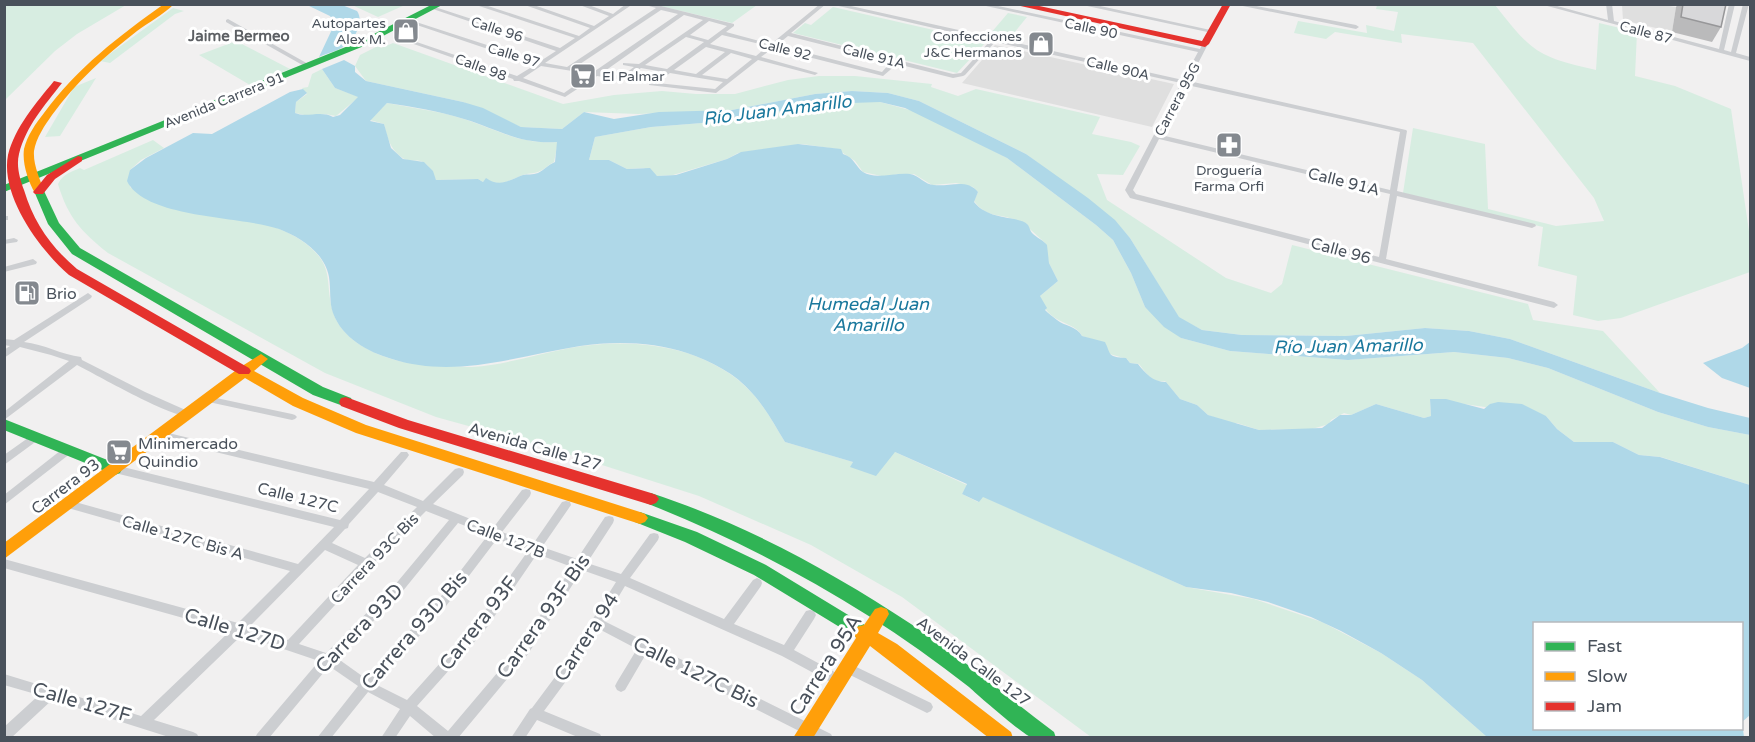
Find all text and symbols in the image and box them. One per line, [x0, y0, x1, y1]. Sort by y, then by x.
street label: Calle 96 [469, 13, 525, 46]
place label: Autopartes Alex M. [312, 15, 386, 48]
street label: Calle 90 [1063, 15, 1119, 42]
shop icon: Autopartes Alex M. [391, 16, 421, 46]
street label: Calle 87 [1618, 17, 1674, 48]
district label: Jaime Bermeo [187, 27, 290, 45]
place label: Confecciones J&C Hermanos [924, 28, 1022, 61]
shop icon: Confecciones J&C Hermanos [1026, 29, 1056, 59]
street label: Calle 92 [757, 35, 813, 64]
street label: Calle 97 [486, 39, 542, 71]
street label: Calle 91A [841, 40, 907, 72]
street label: Calle 98 [453, 50, 509, 85]
street label: Calle 90A [1085, 53, 1151, 84]
street label: Carrera 95G [1151, 59, 1204, 139]
supermarket icon: El Palmar [568, 61, 598, 91]
place label: El Palmar [602, 68, 665, 85]
street label: Avenida Carrera 91 [162, 69, 287, 132]
water label: Río Juan Amarillo [702, 90, 853, 130]
pharmacy icon: Droguería Farma Orfi [1214, 130, 1244, 160]
place label: Droguería Farma Orfi [1194, 162, 1264, 195]
street label: Calle 91A [1306, 163, 1382, 201]
street label: Calle 96 [1308, 233, 1373, 269]
fuel station icon: Brio [12, 278, 42, 308]
place label: Brio [46, 284, 77, 304]
water label: Humedal Juan Amarillo [807, 293, 930, 336]
water label: Río Juan Amarillo [1273, 334, 1424, 358]
street label: Avenida Calle 127 [466, 418, 603, 475]
place label: Minimercado Quindio [138, 434, 238, 472]
supermarket icon: Minimercado Quindio [104, 437, 134, 467]
street label: Carrera 93 [27, 455, 104, 519]
street label: Calle 127C [255, 478, 340, 518]
street label: Carrera 93C Bis [326, 509, 423, 608]
street label: Calle 127C Bis A [120, 511, 246, 565]
street label: Calle 127B [464, 515, 548, 563]
street label: Carrera 93F Bis [492, 550, 596, 683]
street label: Carrera 93D Bis [357, 566, 473, 695]
street label: Carrera 93F [435, 572, 523, 675]
street label: Carrera 93D [311, 579, 409, 679]
street label: Carrera 94 [549, 589, 624, 686]
street label: Calle 127D [181, 603, 288, 657]
street label: Carrera 95A [784, 611, 867, 721]
street label: Avenida Calle 127 [913, 613, 1034, 711]
legend [1533, 622, 1743, 730]
street label: Calle 127C Bis [629, 632, 762, 714]
text: Fast [1587, 635, 1622, 657]
text: Slow [1587, 665, 1628, 687]
street label: Calle 127F [30, 677, 134, 728]
text: Jam [1587, 695, 1622, 717]

